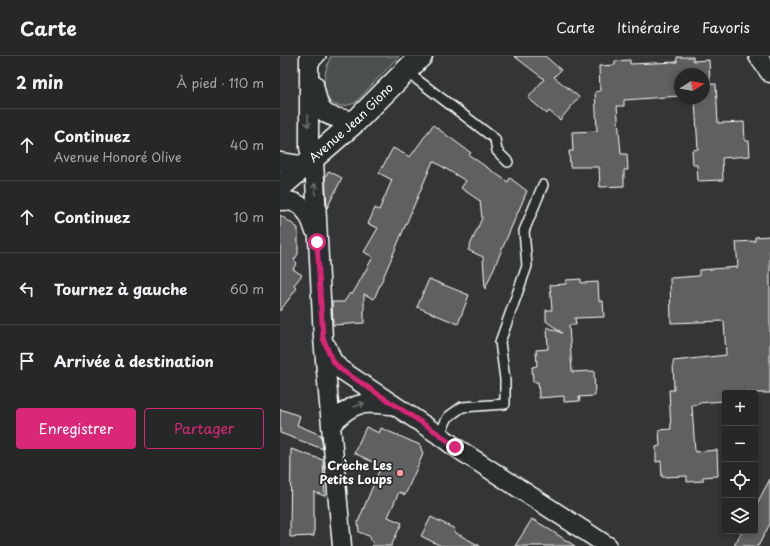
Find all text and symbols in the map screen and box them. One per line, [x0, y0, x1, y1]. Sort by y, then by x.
text: Carte [20, 14, 77, 42]
text: Carte [556, 17, 595, 38]
text: Itinéraire [617, 17, 680, 38]
text: Favoris [702, 17, 750, 38]
north arrow [674, 68, 710, 104]
text: 2 min [16, 69, 63, 95]
text: À pied · 110 m [177, 73, 264, 92]
street label: Avenue Jean Giono [305, 78, 397, 166]
one-way arrow [304, 114, 312, 127]
text: Continuez [54, 124, 130, 147]
icon: ahead [16, 134, 38, 156]
text: 40 m [230, 135, 264, 154]
text: Avenue Honoré Olive [54, 147, 181, 166]
one-way arrow [311, 183, 318, 196]
text: Continuez [54, 205, 130, 228]
icon: ahead [16, 206, 38, 228]
text: 10 m [234, 207, 264, 226]
route start [308, 233, 326, 251]
text: Tournez à gauche [54, 277, 188, 300]
icon: left [16, 278, 38, 300]
text: 60 m [230, 279, 264, 298]
text: Arrivée à destination [54, 349, 214, 372]
icon: arrive [16, 350, 38, 372]
map controls [722, 390, 758, 534]
button: + [722, 390, 758, 426]
one-way arrow [352, 401, 364, 408]
button: Enregistrer [16, 408, 136, 449]
button: Partager [144, 408, 264, 449]
button: − [722, 426, 758, 462]
route end [446, 438, 464, 456]
place label: Crèche Les Petits Loups [320, 456, 392, 488]
button: locate [722, 462, 758, 498]
marker: Crèche Les Petits Loups [395, 468, 405, 478]
button: layers [722, 498, 758, 534]

